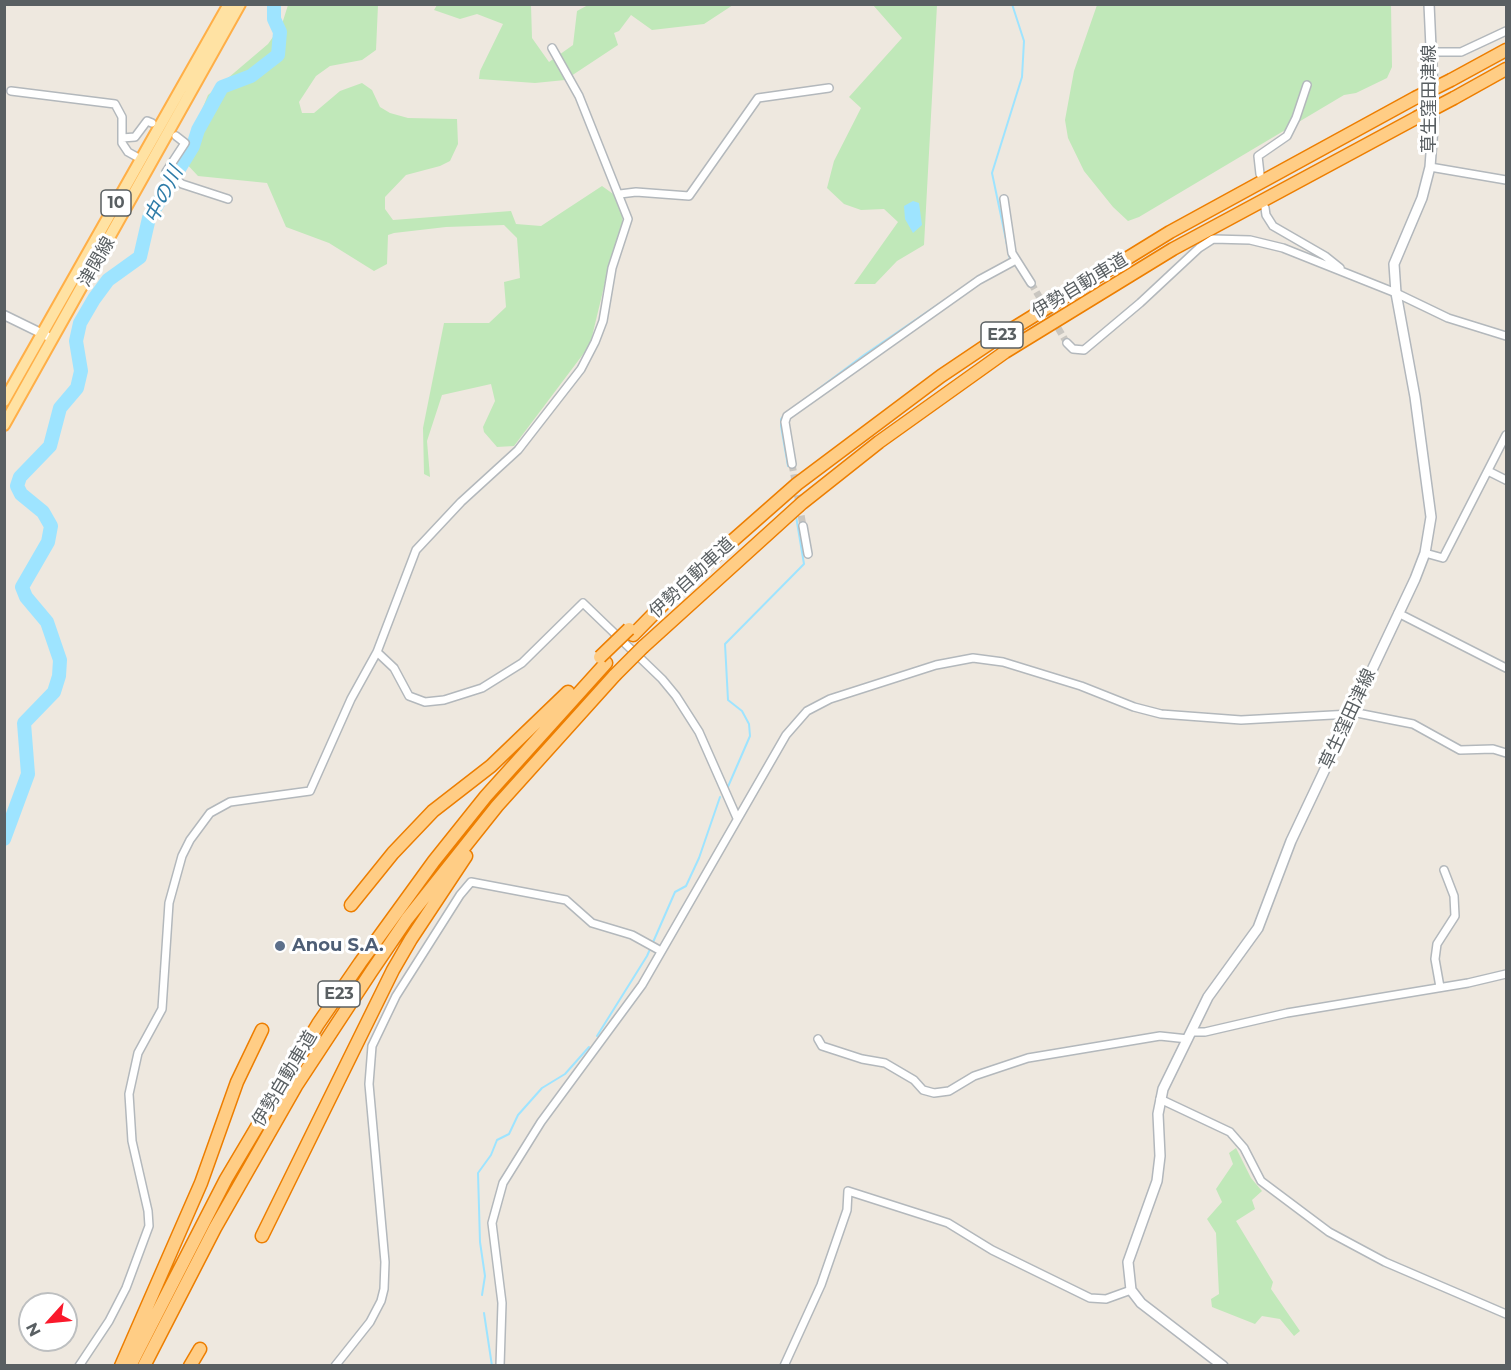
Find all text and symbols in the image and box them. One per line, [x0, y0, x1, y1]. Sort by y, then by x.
street label: 草生窪田津線 [1419, 45, 1441, 153]
water label: 中の川 [140, 163, 188, 227]
road number: 10 [101, 190, 131, 216]
street label: 津関線 [74, 233, 120, 291]
street label: 伊勢自動車道 [1028, 249, 1132, 323]
road number: E23 [981, 322, 1023, 348]
street label: 伊勢自動車道 [645, 533, 739, 623]
street label: 草生窪田津線 [1315, 665, 1381, 773]
place label: Anou S.A. [292, 935, 384, 957]
marker: Anou S.A. [273, 939, 287, 953]
road number: E23 [318, 981, 360, 1007]
street label: 伊勢自動車道 [248, 1027, 322, 1131]
north arrow [18, 1292, 78, 1352]
text: N [22, 1319, 45, 1340]

